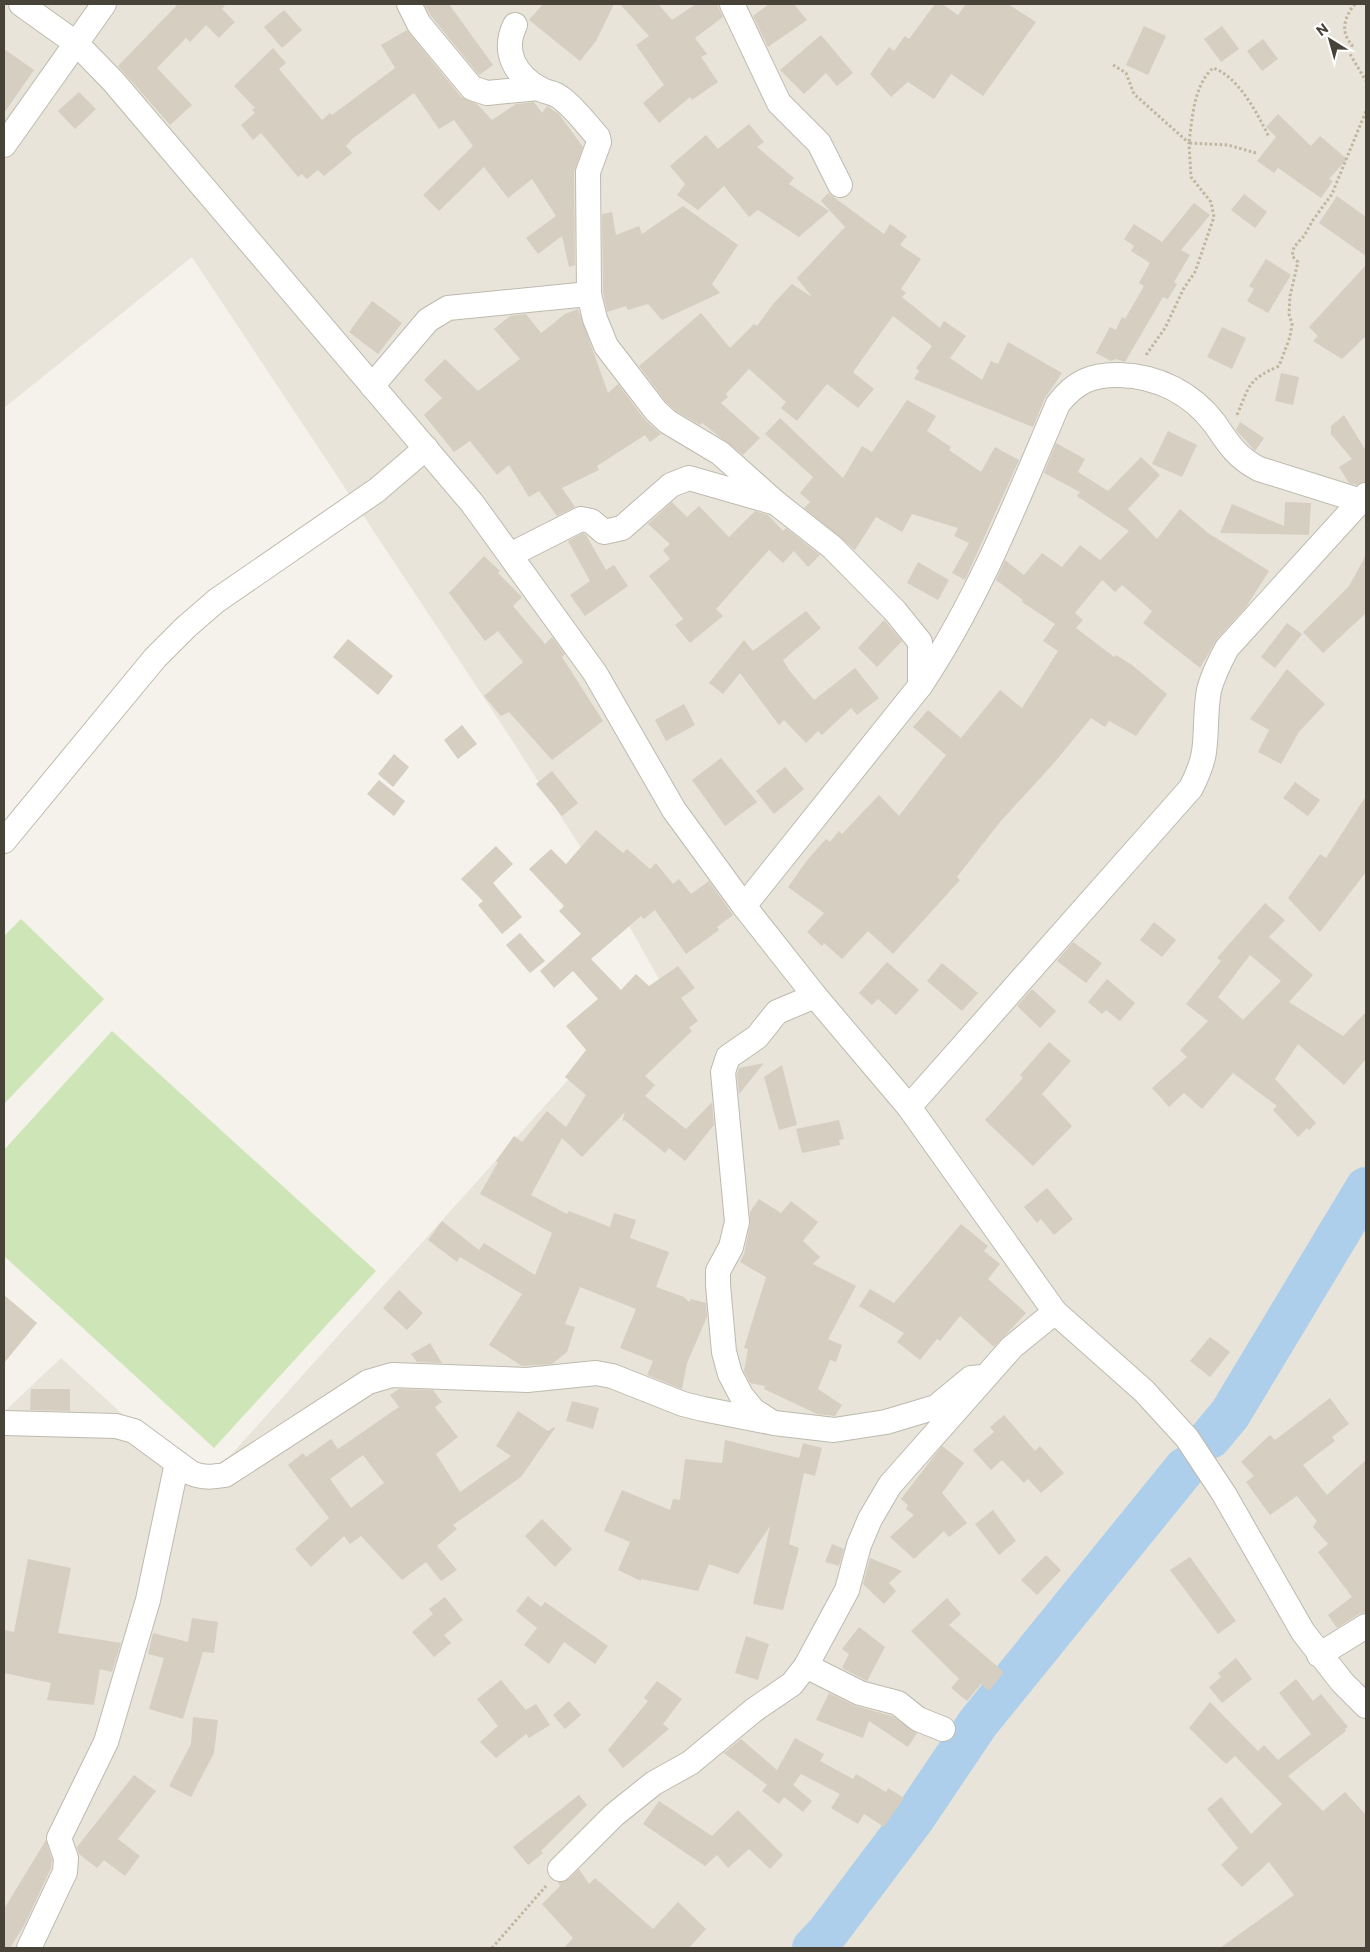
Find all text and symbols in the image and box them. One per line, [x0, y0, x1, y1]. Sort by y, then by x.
north arrow [1305, 15, 1355, 65]
text: N [1313, 19, 1331, 39]

